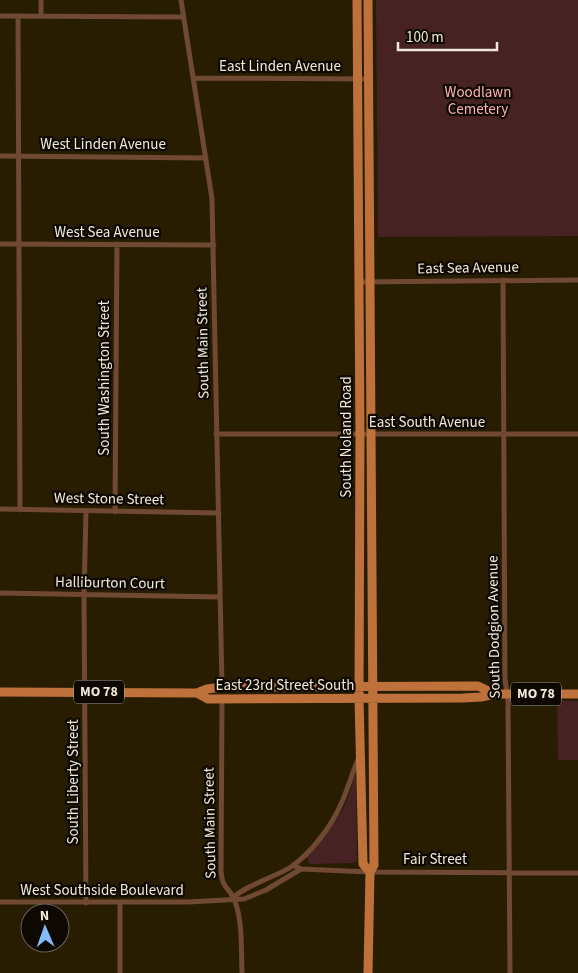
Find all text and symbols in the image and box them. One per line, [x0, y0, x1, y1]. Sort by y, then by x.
scale bar [398, 20, 497, 52]
text: 100 m [406, 27, 444, 48]
street label: East Linden Avenue [219, 56, 341, 77]
park label: Woodlawn Cemetery [445, 82, 511, 120]
street label: West Linden Avenue [40, 134, 166, 155]
street label: West Sea Avenue [54, 222, 160, 243]
street label: East Sea Avenue [417, 257, 519, 279]
street label: South Main Street [192, 287, 214, 399]
street label: South Washington Street [94, 300, 115, 456]
street label: South Noland Road [336, 376, 357, 498]
street label: East South Avenue [369, 412, 485, 433]
street label: West Stone Street [54, 488, 164, 510]
street label: South Dodgion Avenue [482, 555, 506, 699]
street label: Halliburton Court [55, 572, 165, 594]
street label: East 23rd Street South [216, 675, 354, 696]
road number: MO 78 [74, 680, 124, 704]
road number: MO 78 [511, 682, 561, 706]
street label: South Liberty Street [63, 719, 84, 845]
street label: South Main Street [199, 767, 221, 879]
street label: Fair Street [403, 849, 467, 870]
street label: West Southside Boulevard [20, 880, 184, 901]
north arrow [20, 903, 70, 953]
text: N [40, 906, 50, 926]

